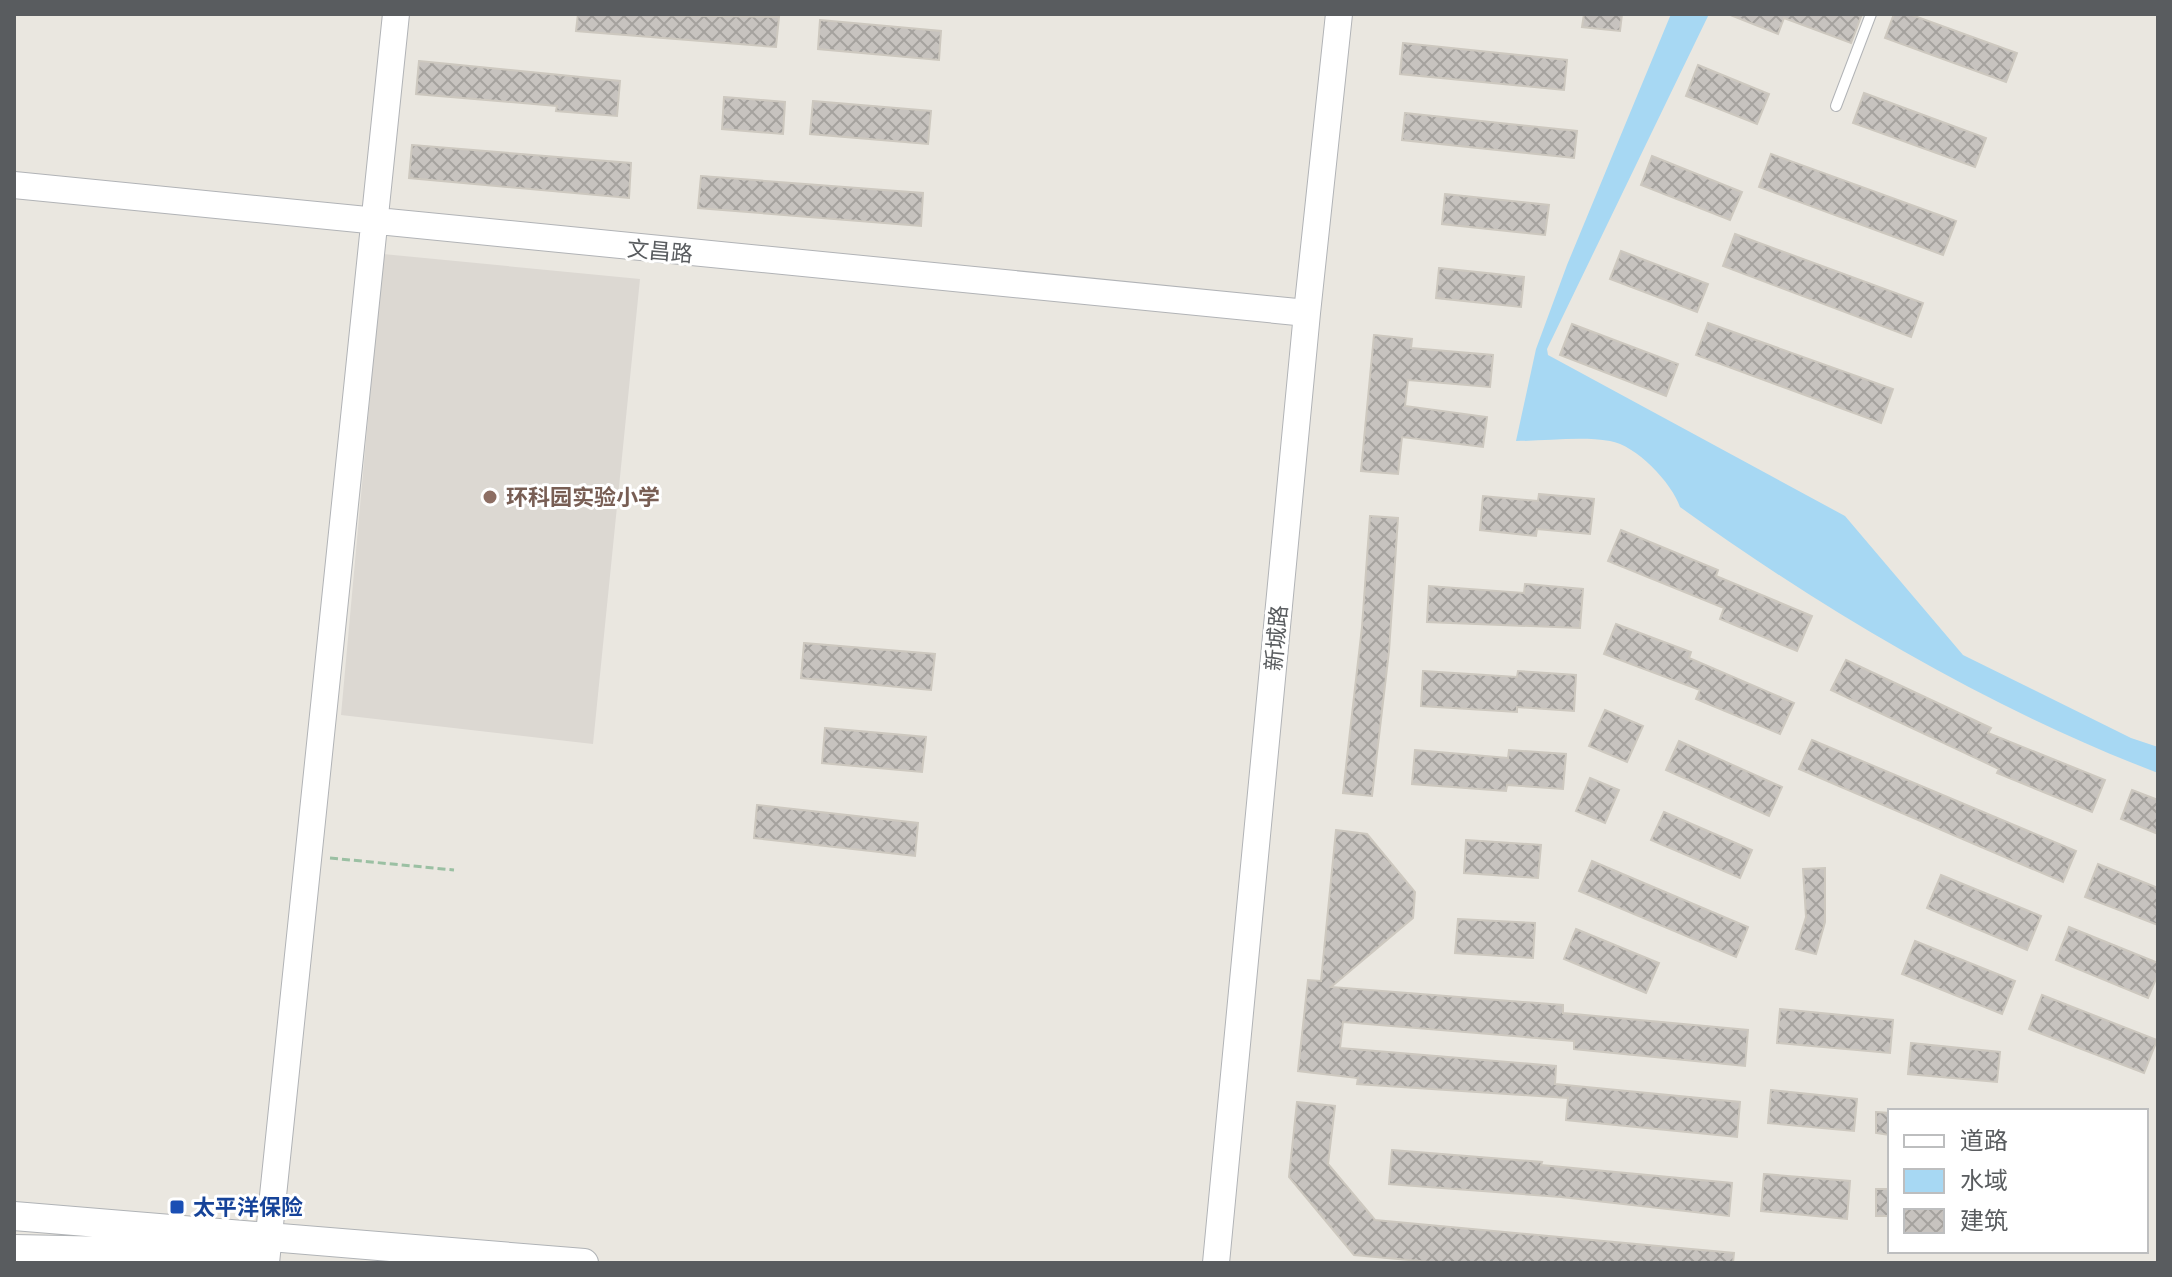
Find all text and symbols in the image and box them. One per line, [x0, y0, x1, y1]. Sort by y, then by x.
street label: 文昌路 [626, 236, 694, 267]
place label: 环科园实验小学 [506, 485, 660, 510]
marker: 环科园实验小学 [481, 488, 499, 506]
street label: 新城路 [1261, 604, 1292, 672]
legend [1888, 1109, 2148, 1253]
text: 道路 [1960, 1127, 2008, 1155]
text: 水域 [1960, 1167, 2008, 1195]
place label: 太平洋保险 [193, 1195, 303, 1220]
marker: 太平洋保险 [168, 1198, 186, 1216]
text: 建筑 [1960, 1207, 2008, 1235]

